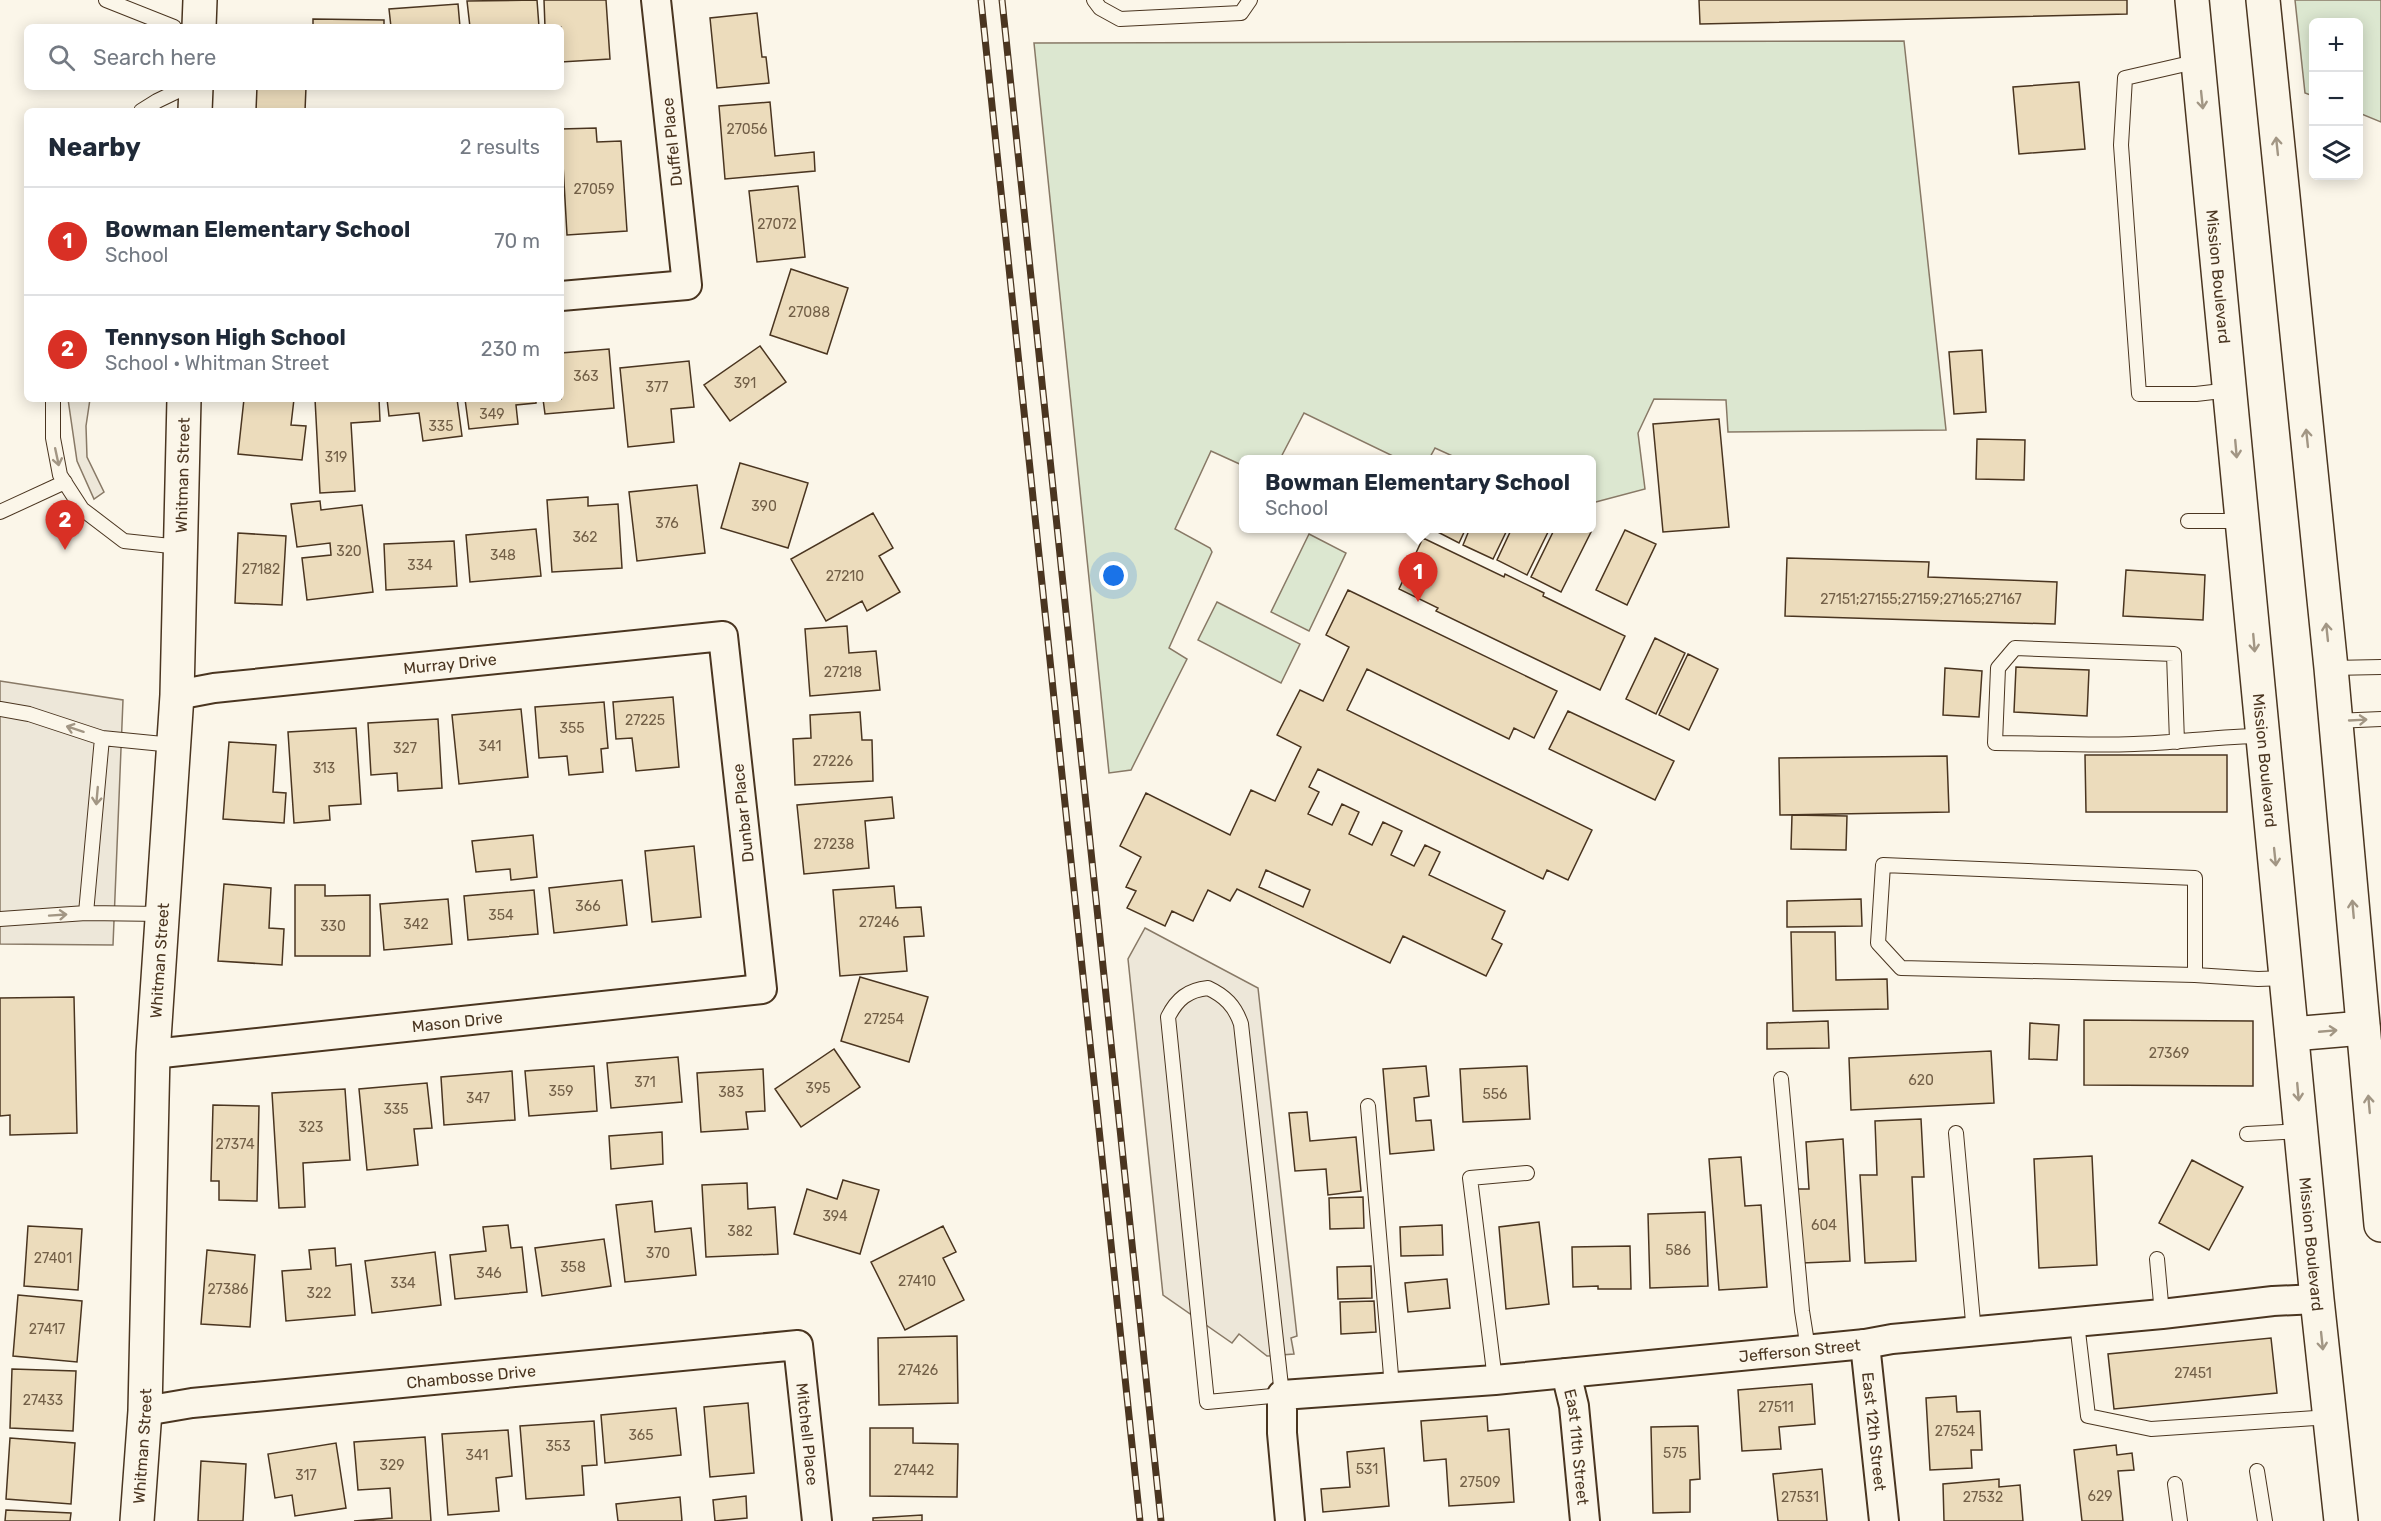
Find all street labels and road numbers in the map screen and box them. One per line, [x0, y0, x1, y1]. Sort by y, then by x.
street label: Duffel Place [658, 97, 686, 187]
street label: Mission Boulevard [2203, 209, 2235, 345]
street label: Whitman Street [171, 417, 193, 533]
street label: Murray Drive [402, 650, 498, 678]
street label: Mission Boulevard [2249, 693, 2281, 828]
street label: Dunbar Place [728, 763, 758, 863]
street label: Whitman Street [146, 902, 173, 1019]
street label: Mason Drive [411, 1007, 504, 1036]
street label: Mission Boulevard [2296, 1176, 2328, 1312]
street label: Jefferson Street [1738, 1335, 1861, 1366]
street label: Chambosse Drive [405, 1361, 537, 1392]
street label: East 12th Street [1859, 1371, 1890, 1492]
street label: Mitchell Place [793, 1382, 823, 1486]
street label: East 11th Street [1561, 1387, 1593, 1506]
street label: Whitman Street [129, 1388, 155, 1505]

